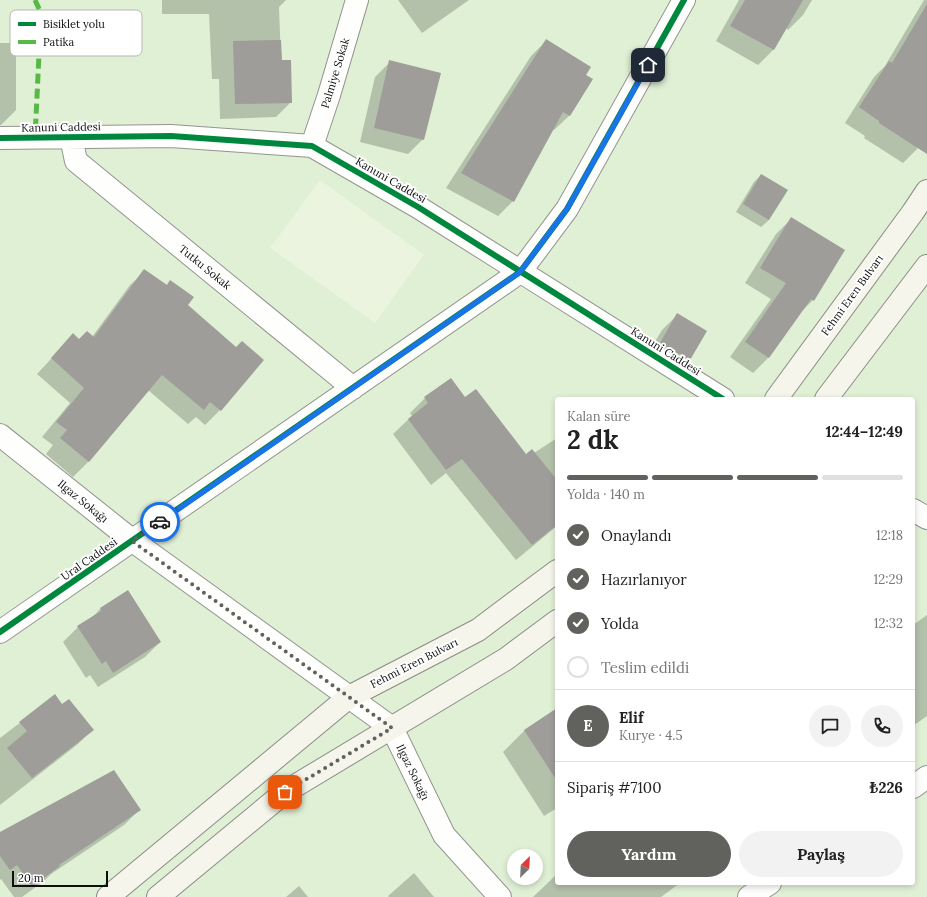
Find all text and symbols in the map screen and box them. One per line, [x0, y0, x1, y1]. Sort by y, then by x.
legend [10, 10, 142, 56]
text: Bisiklet yolu [43, 17, 105, 31]
text: Patika [43, 35, 74, 49]
street label: Palmiye Sokak [318, 36, 352, 110]
pin [631, 48, 665, 82]
icon: home [637, 54, 659, 76]
street label: Kanuni Caddesi [21, 119, 101, 135]
street label: Kanuni Caddesi [353, 154, 429, 206]
street label: Tutku Sokak [176, 242, 234, 292]
street label: Fehmi Eren Bulvarı [818, 252, 886, 338]
street label: Kanuni Caddesi [628, 324, 704, 378]
text: Kalan süre [567, 408, 631, 425]
text: 12:44–12:49 [825, 422, 903, 441]
text: 2 dk [567, 423, 619, 456]
street label: Ilgaz Sokağı [55, 476, 111, 526]
text: Yolda · 140 m [567, 486, 645, 503]
courier [140, 502, 180, 542]
icon: car [149, 511, 171, 533]
icon: check [567, 524, 589, 546]
text: Onaylandı [601, 526, 672, 545]
text: 12:18 [876, 527, 903, 544]
street label: Ural Caddesi [58, 535, 120, 583]
icon: check [567, 568, 589, 590]
text: Hazırlanıyor [601, 570, 687, 589]
text: 12:29 [874, 571, 903, 588]
icon: check [567, 612, 589, 634]
text: Yolda [601, 614, 639, 633]
text: 12:32 [874, 615, 903, 632]
street label: Fehmi Eren Bulvarı [368, 635, 460, 691]
text: Teslim edildi [601, 658, 689, 677]
button: chat [809, 705, 851, 747]
button: phone [861, 705, 903, 747]
text: Elif [619, 708, 643, 727]
text: E [583, 716, 593, 735]
text: Kurye · 4.5 [619, 727, 683, 744]
street label: Ilgaz Sokağı [393, 742, 433, 802]
pin [268, 775, 302, 809]
text: Sipariş #7100 [567, 778, 661, 797]
text: ₺226 [870, 778, 903, 797]
icon: bag [274, 781, 296, 803]
button: Yardım [567, 831, 731, 877]
button: Paylaş [739, 831, 903, 877]
north arrow [507, 849, 543, 885]
map controls [507, 849, 543, 885]
scale bar [12, 869, 108, 888]
text: 20 m [18, 871, 43, 885]

